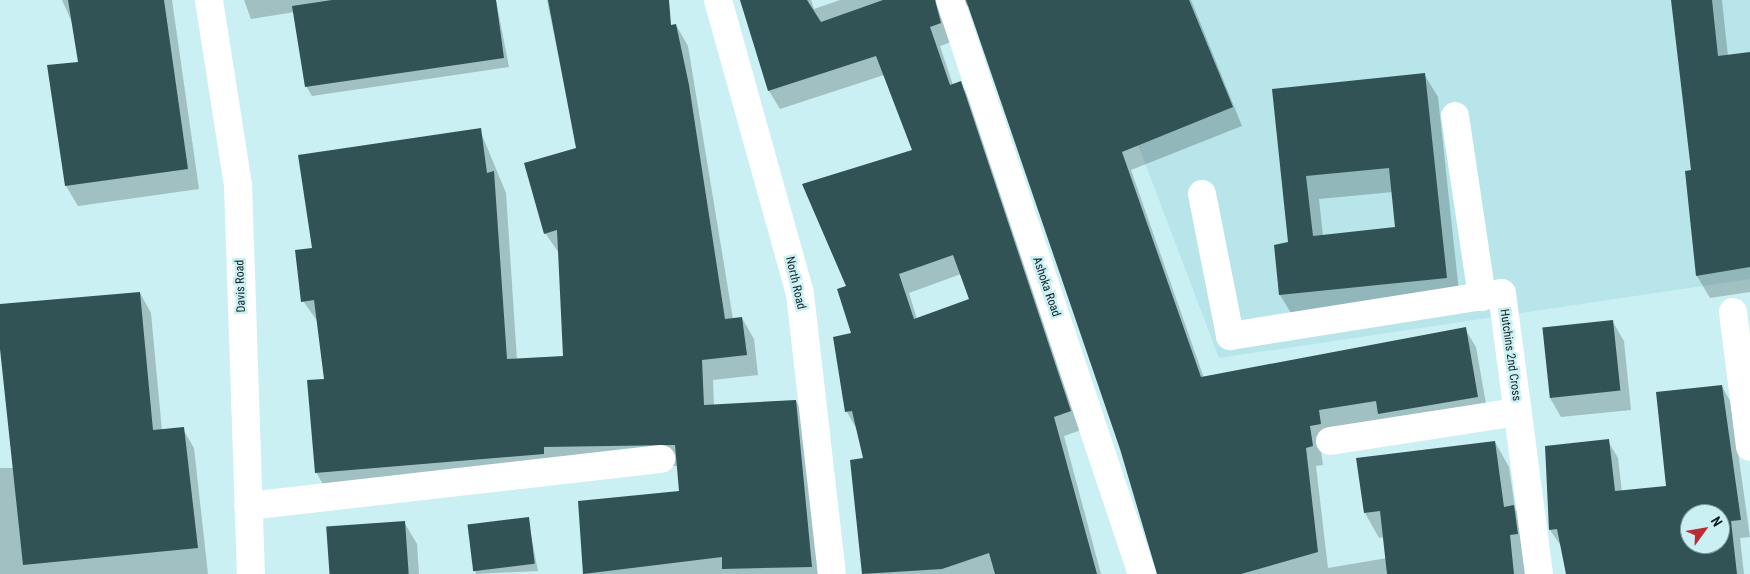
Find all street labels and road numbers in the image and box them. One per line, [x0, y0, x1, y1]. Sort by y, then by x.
street label: North Road [782, 255, 808, 311]
street label: Ashoka Road [1029, 255, 1063, 319]
street label: Davis Road [233, 259, 249, 313]
street label: Hutchins 2nd Cross [1496, 308, 1524, 402]

